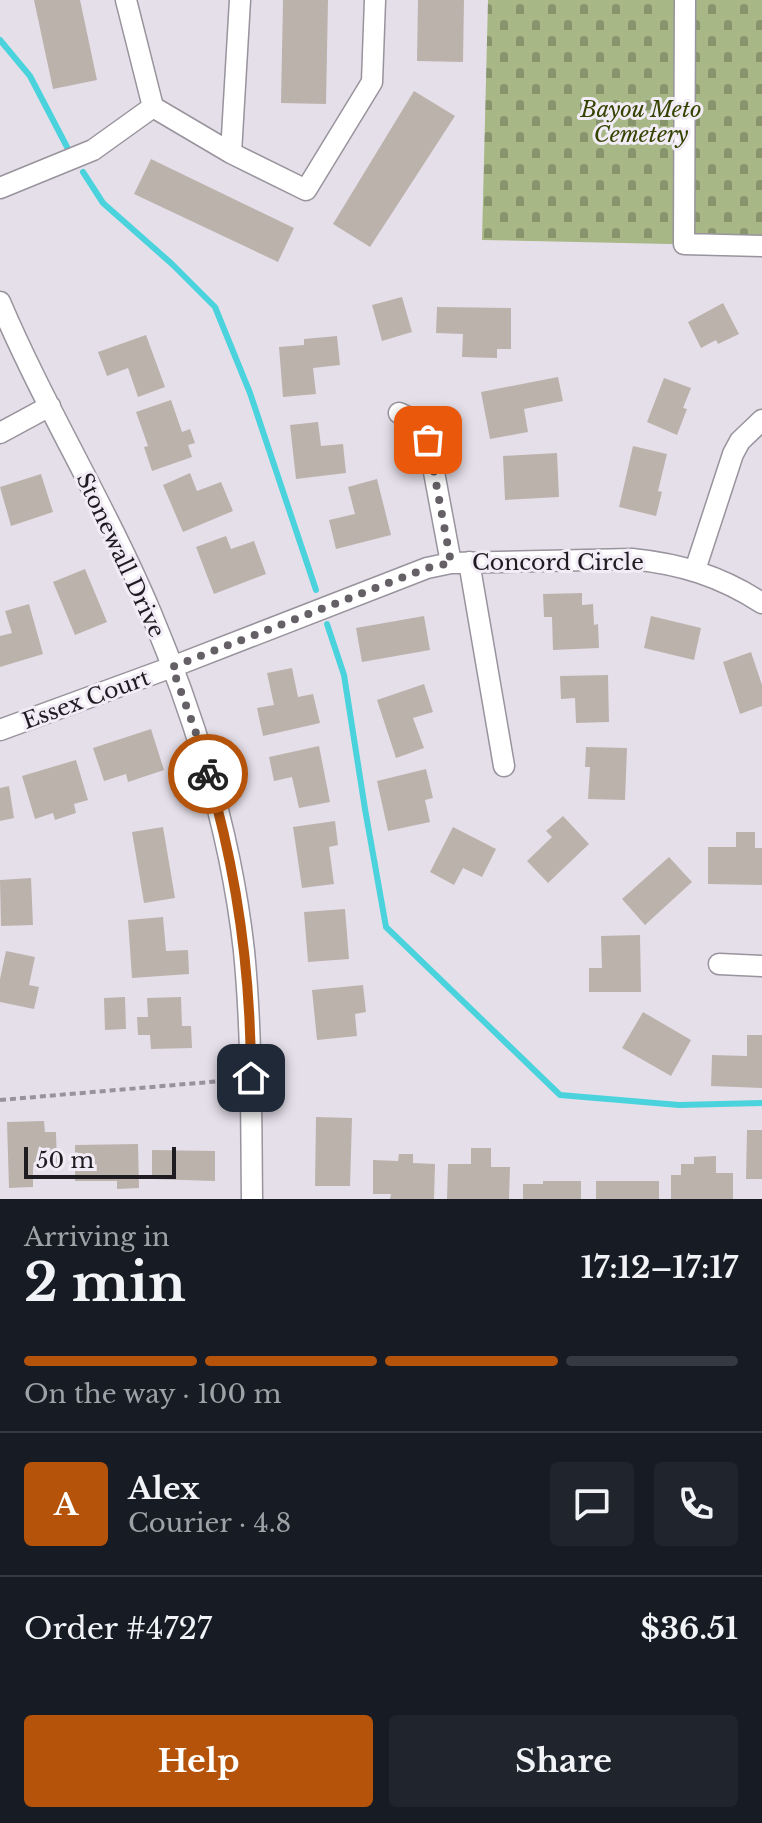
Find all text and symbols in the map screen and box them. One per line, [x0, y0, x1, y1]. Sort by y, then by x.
park label: Bayou Meto Cemetery [580, 96, 701, 148]
pin [394, 406, 462, 474]
icon: bag [406, 418, 450, 462]
street label: Stonewall Drive [71, 469, 170, 642]
street label: Concord Circle [472, 549, 644, 576]
street label: Essex Court [19, 664, 154, 735]
courier [168, 734, 248, 814]
icon: bike [186, 752, 230, 796]
pin [217, 1044, 285, 1112]
icon: home [229, 1056, 273, 1100]
scale bar [24, 1143, 176, 1179]
text: 50 m [36, 1147, 94, 1174]
text: Arriving in [24, 1221, 170, 1253]
text: 17:12–17:17 [581, 1249, 738, 1286]
text: 2 min [24, 1251, 186, 1315]
text: On the way · 100 m [24, 1378, 281, 1410]
button: chat [550, 1462, 634, 1546]
button: phone [654, 1462, 738, 1546]
text: Alex [128, 1470, 200, 1507]
text: A [54, 1486, 78, 1523]
text: Courier · 4.8 [128, 1507, 291, 1539]
text: Order #4727 [24, 1610, 212, 1647]
text: $36.51 [641, 1610, 738, 1647]
button: Help [24, 1715, 373, 1807]
button: Share [389, 1715, 738, 1807]

